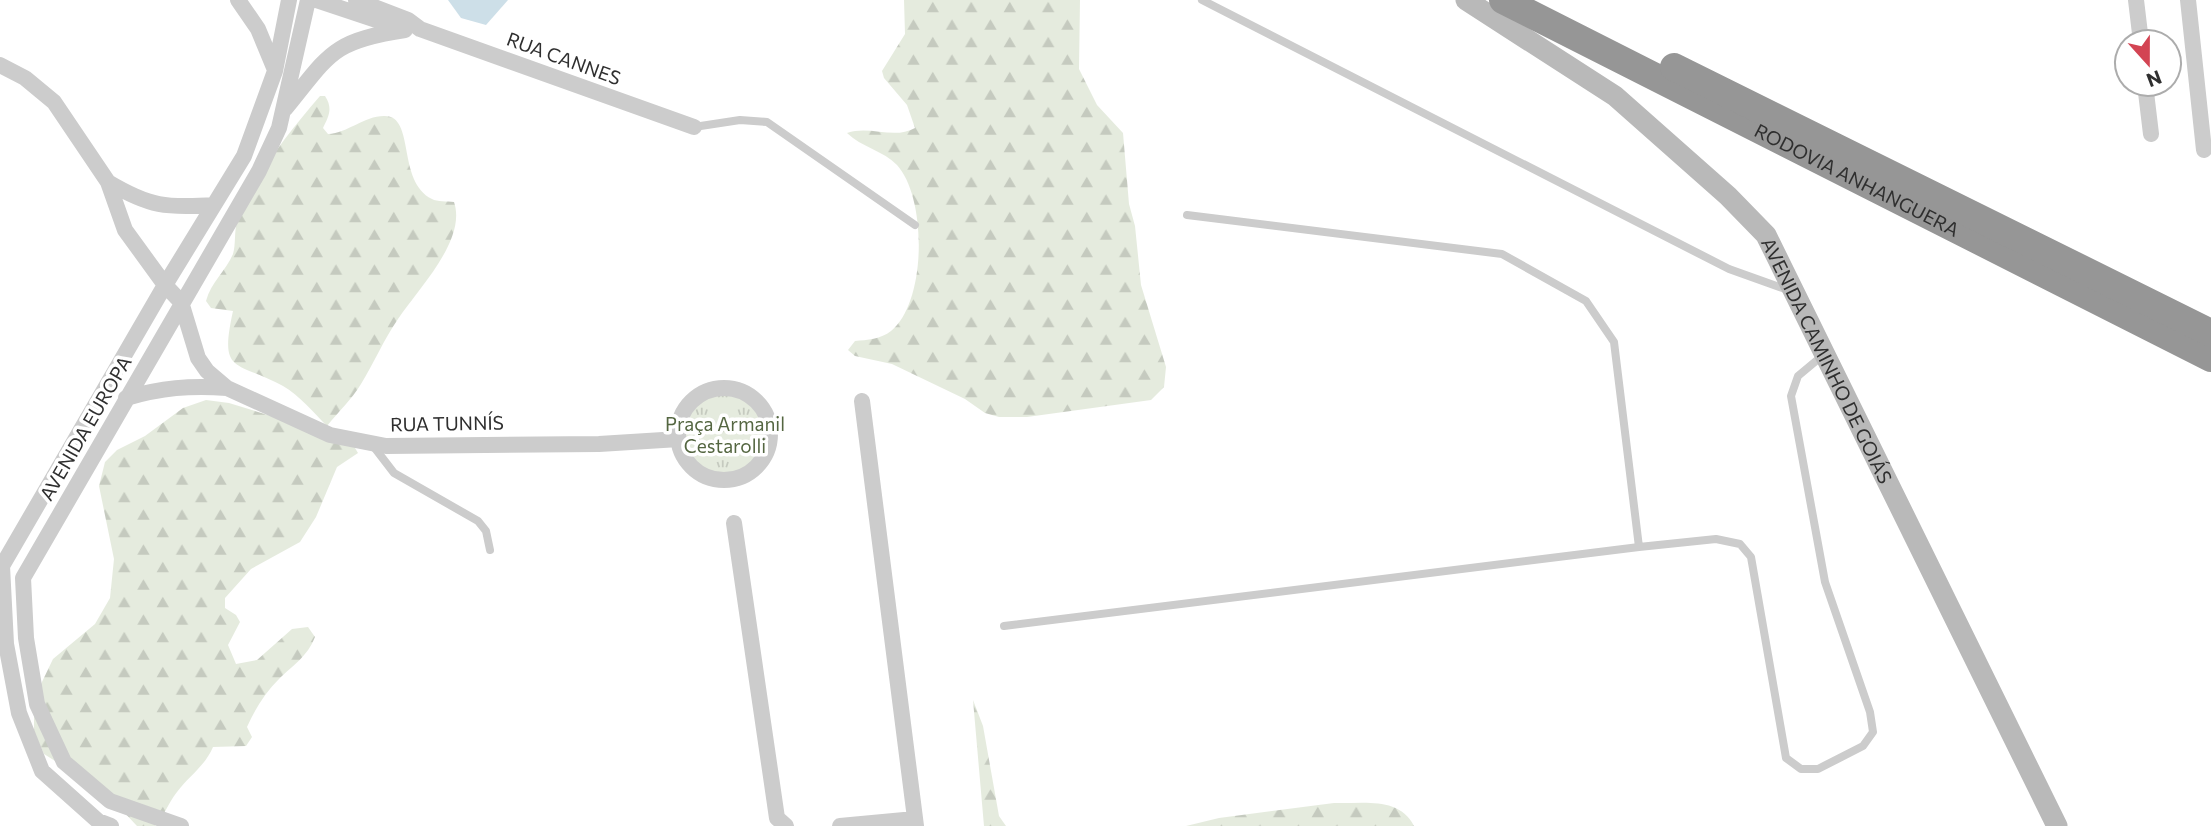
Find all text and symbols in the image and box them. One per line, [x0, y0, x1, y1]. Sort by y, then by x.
street label: RUA CANNES [504, 27, 624, 89]
north arrow [2113, 28, 2183, 98]
text: N [2143, 66, 2165, 93]
street label: RODOVIA ANHANGUERA [1751, 118, 1963, 240]
street label: AVENIDA CAMINHO DE GOIÁS [1757, 233, 1898, 487]
street label: AVENIDA EUROPA [34, 352, 136, 504]
street label: RUA TUNNÍS [390, 411, 504, 435]
park label: Praça Armanil Cestarolli [665, 412, 785, 457]

